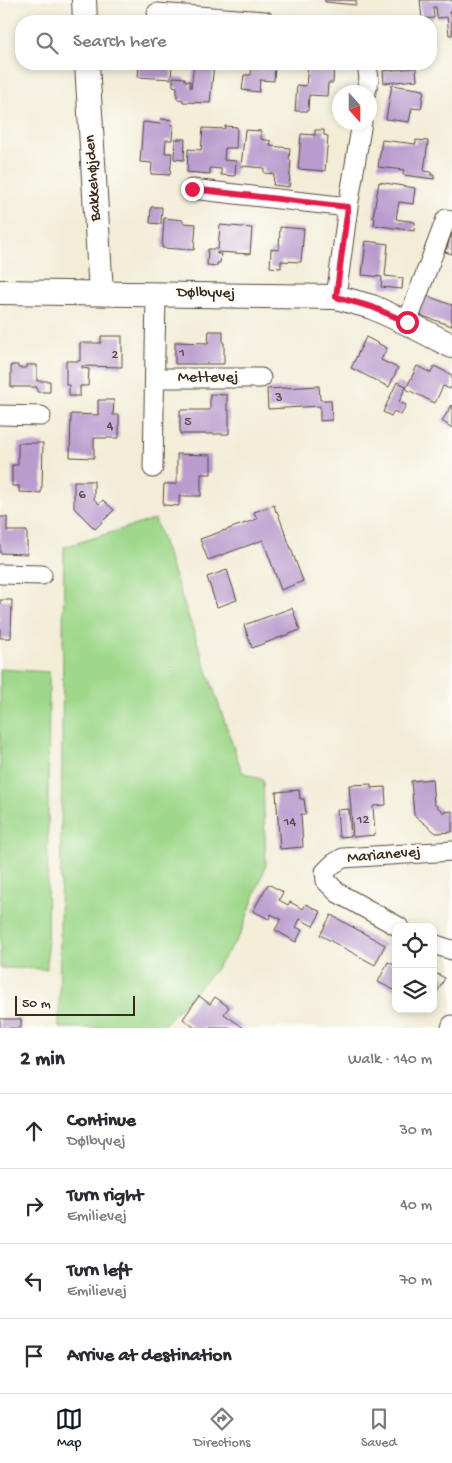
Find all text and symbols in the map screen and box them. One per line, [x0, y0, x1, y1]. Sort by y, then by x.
search box [15, 15, 437, 70]
icon: search [33, 29, 61, 57]
text: Search here [73, 31, 167, 54]
north arrow [332, 85, 377, 130]
street label: Bakkehøjden [81, 134, 107, 223]
route end [181, 178, 204, 201]
street label: Dølbyvej [176, 284, 235, 304]
route start [396, 311, 419, 334]
house number: 1 [178, 345, 185, 362]
house number: 2 [112, 347, 119, 364]
street label: Mettevej [178, 369, 238, 388]
house number: 3 [274, 390, 283, 407]
house number: 5 [184, 414, 192, 431]
house number: 4 [107, 418, 114, 435]
house number: 6 [78, 487, 86, 504]
house number: 12 [356, 812, 369, 829]
house number: 14 [283, 814, 297, 831]
street label: Marianevej [346, 843, 422, 869]
map controls [392, 923, 437, 1013]
button: locate [392, 923, 437, 968]
button: layers [392, 968, 437, 1013]
scale bar [15, 993, 135, 1016]
text: 50 m [22, 996, 51, 1013]
text: 2 min [20, 1048, 65, 1073]
text: Walk · 140 m [348, 1051, 432, 1070]
text: Continue [67, 1110, 136, 1133]
icon: ahead [20, 1117, 48, 1145]
text: 30 m [399, 1122, 432, 1141]
text: Dølbyvej [67, 1133, 126, 1152]
text: Turn right [67, 1185, 143, 1208]
icon: right [20, 1192, 48, 1220]
text: 40 m [400, 1197, 432, 1216]
text: Emilievej [67, 1208, 127, 1227]
text: Turn left [67, 1260, 131, 1283]
icon: left [20, 1267, 48, 1295]
text: 70 m [399, 1272, 432, 1291]
text: Emilievej [67, 1283, 127, 1302]
icon: arrive [20, 1342, 48, 1370]
text: Arrive at destination [67, 1345, 231, 1368]
tab: Map [55, 1405, 83, 1452]
tab: Directions [194, 1405, 251, 1452]
tab: Saved [361, 1405, 397, 1452]

